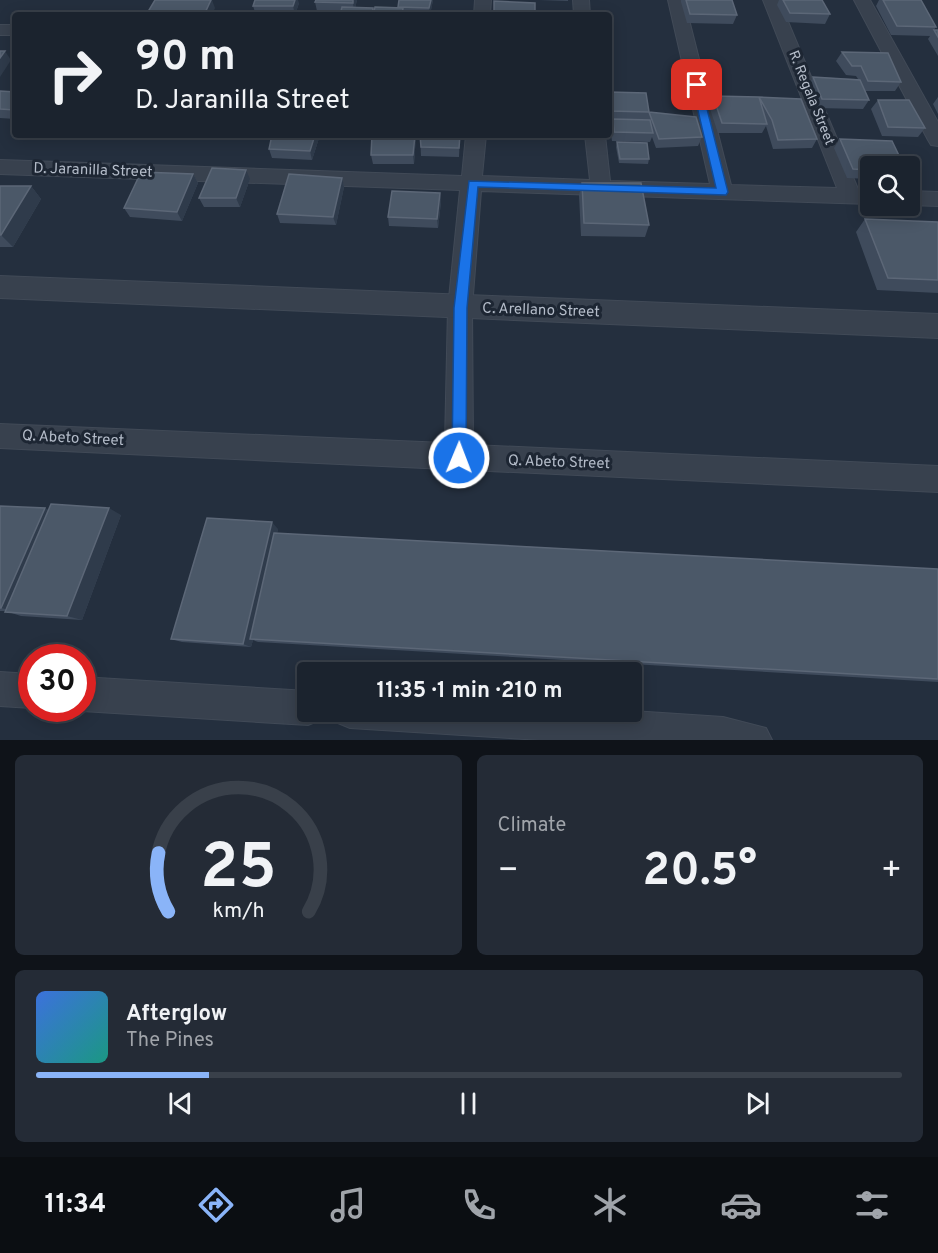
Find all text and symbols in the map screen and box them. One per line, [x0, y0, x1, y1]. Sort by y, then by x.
text: 90 m [135, 32, 236, 85]
icon: right [36, 36, 114, 114]
street label: R. Regala Street [784, 48, 838, 148]
pin [671, 59, 722, 110]
icon: arrive [680, 68, 713, 101]
text: D. Jaranilla Street [135, 84, 350, 118]
map controls [860, 156, 920, 216]
button: search [860, 156, 920, 216]
street label: D. Jaranilla Street [33, 159, 153, 183]
street label: C. Arellano Street [482, 299, 600, 323]
position arrow [427, 426, 491, 490]
street label: Q. Abeto Street [22, 427, 124, 451]
street label: Q. Abeto Street [508, 452, 610, 474]
speed limit sign: 30 [18, 644, 96, 722]
text: 11:35 · 1 min · 210 m [377, 678, 562, 705]
text: Climate [498, 813, 566, 839]
text: 25 [200, 831, 276, 910]
text: 20.5° [643, 844, 757, 901]
text: − [498, 851, 519, 893]
text: + [881, 851, 902, 893]
text: km/h [212, 898, 264, 925]
text: Afterglow [126, 1001, 227, 1028]
text: The Pines [126, 1028, 214, 1054]
icon: previous [164, 1087, 197, 1120]
icon: pause [452, 1087, 485, 1120]
icon: next [741, 1087, 774, 1120]
icon: directions [195, 1184, 237, 1226]
icon: music [327, 1184, 369, 1226]
icon: phone [458, 1184, 500, 1226]
icon: climate [589, 1184, 631, 1226]
icon: car [720, 1184, 762, 1226]
icon: filters [851, 1184, 893, 1226]
text: 11:34 [45, 1188, 106, 1222]

